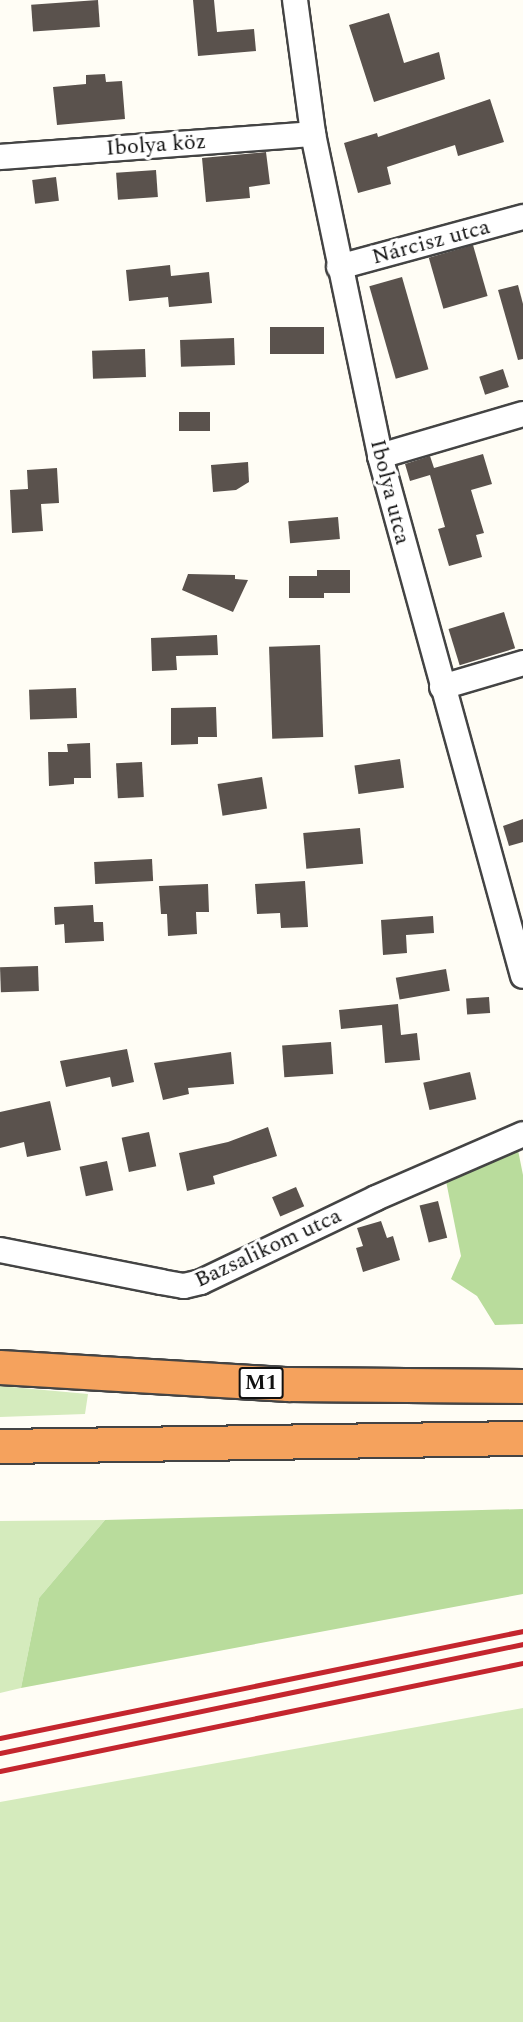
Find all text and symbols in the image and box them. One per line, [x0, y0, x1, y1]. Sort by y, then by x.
street label: Ibolya köz [105, 128, 207, 162]
street label: Nárcisz utca [369, 214, 493, 270]
street label: Ibolya utca [364, 437, 416, 547]
street label: Bazsalikom utca [191, 1203, 345, 1293]
road number: M1 [238, 1365, 284, 1401]

